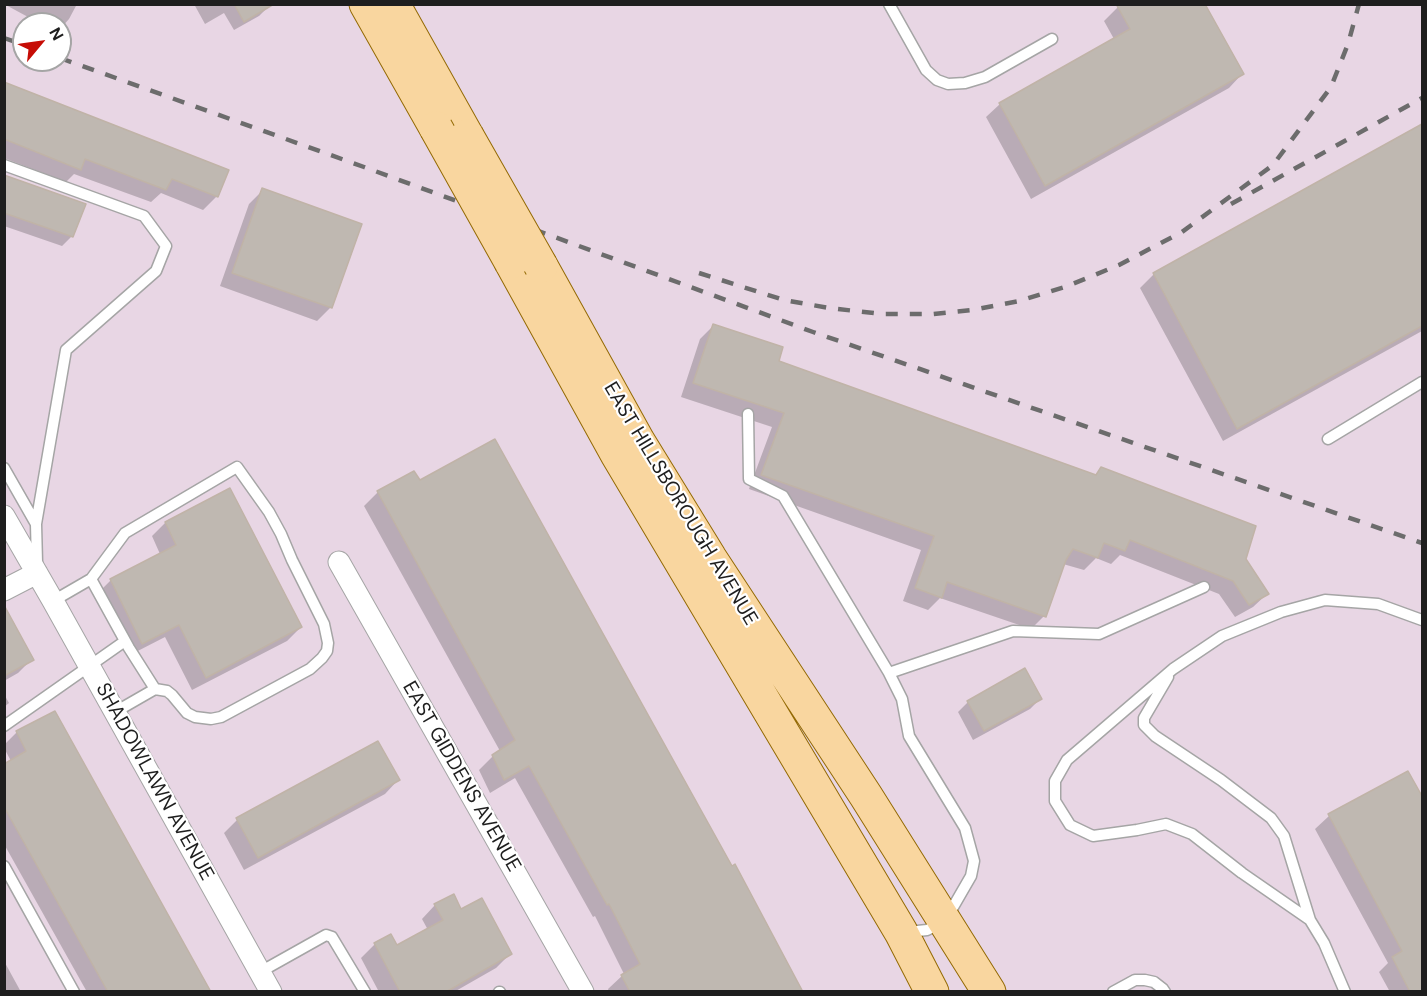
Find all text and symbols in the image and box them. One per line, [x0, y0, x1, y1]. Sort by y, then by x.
north arrow [12, 12, 72, 72]
text: N [44, 24, 68, 44]
street label: EAST HILLSBOROUGH AVENUE [598, 378, 762, 630]
street label: EAST GIDDENS AVENUE [397, 677, 525, 877]
street label: SHADOWLAWN AVENUE [90, 679, 218, 885]

